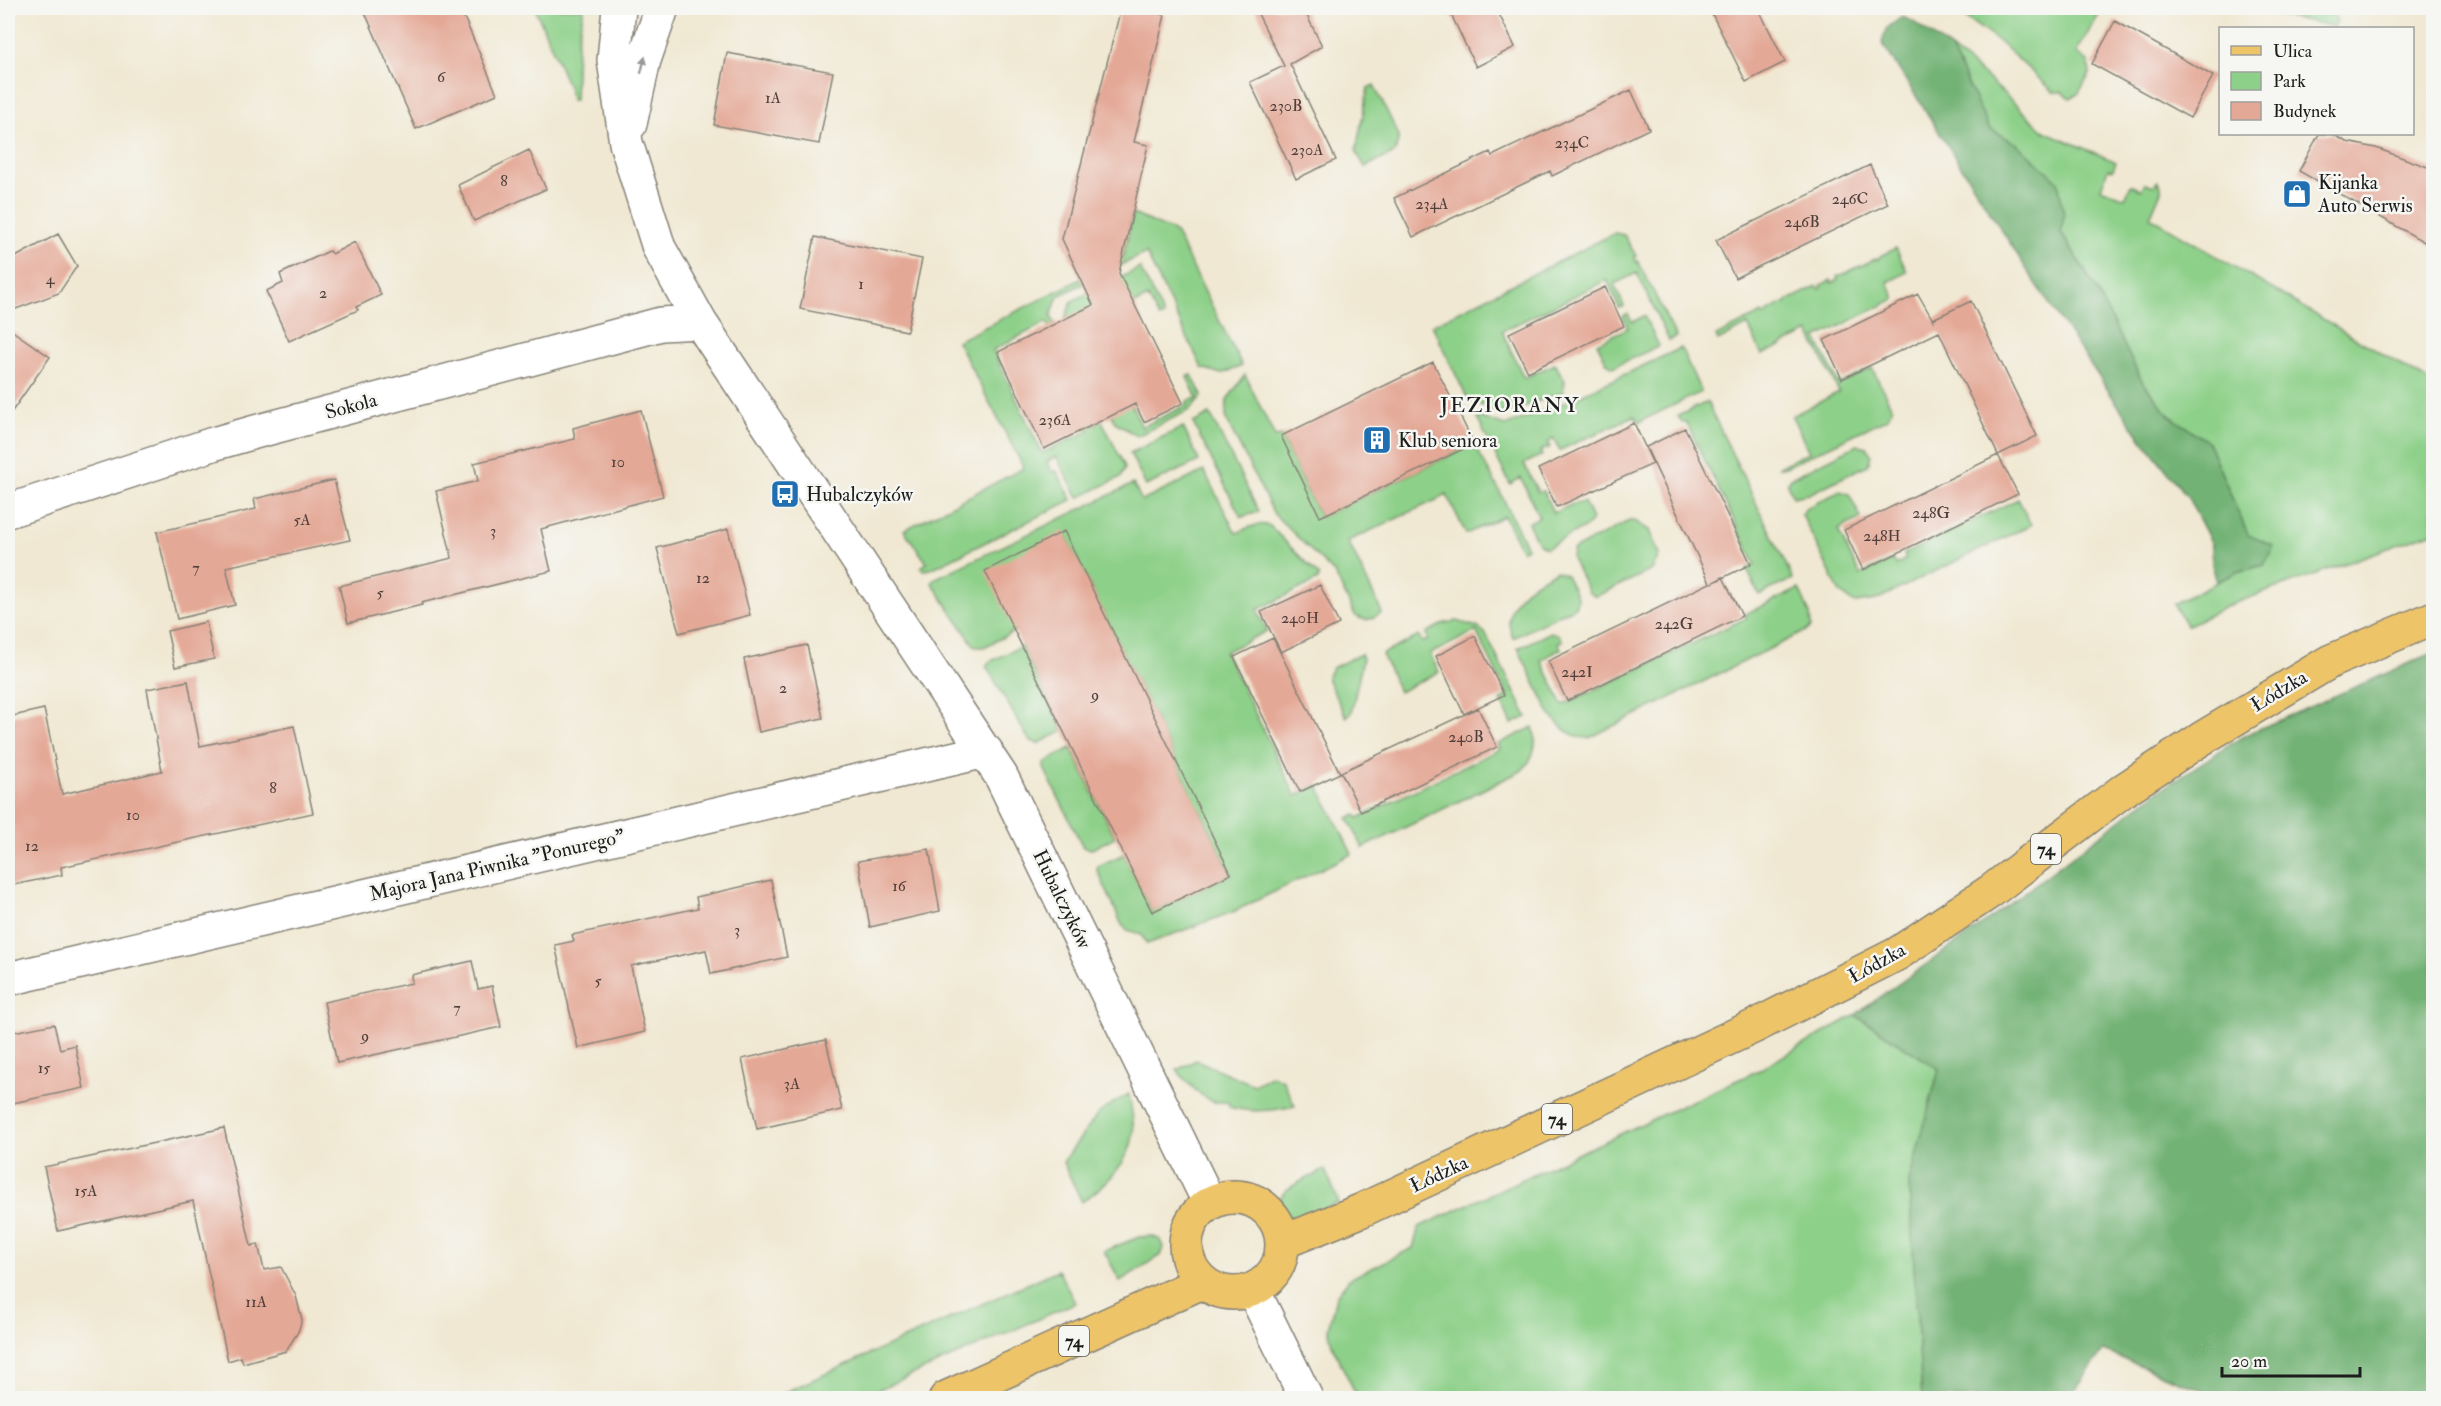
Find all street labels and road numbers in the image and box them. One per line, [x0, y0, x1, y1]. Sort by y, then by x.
street label: Sokola [322, 387, 380, 425]
street label: Łódzka [2246, 664, 2312, 718]
street label: Majora Jana Piwnika "Ponurego" [367, 823, 627, 907]
road number: 74 [2031, 834, 2061, 864]
street label: Hubalczyków [1027, 845, 1097, 953]
street label: Łódzka [1844, 937, 1911, 989]
road number: 74 [1542, 1104, 1572, 1134]
street label: Łódzka [1406, 1149, 1473, 1198]
road number: 74 [1059, 1326, 1089, 1356]

